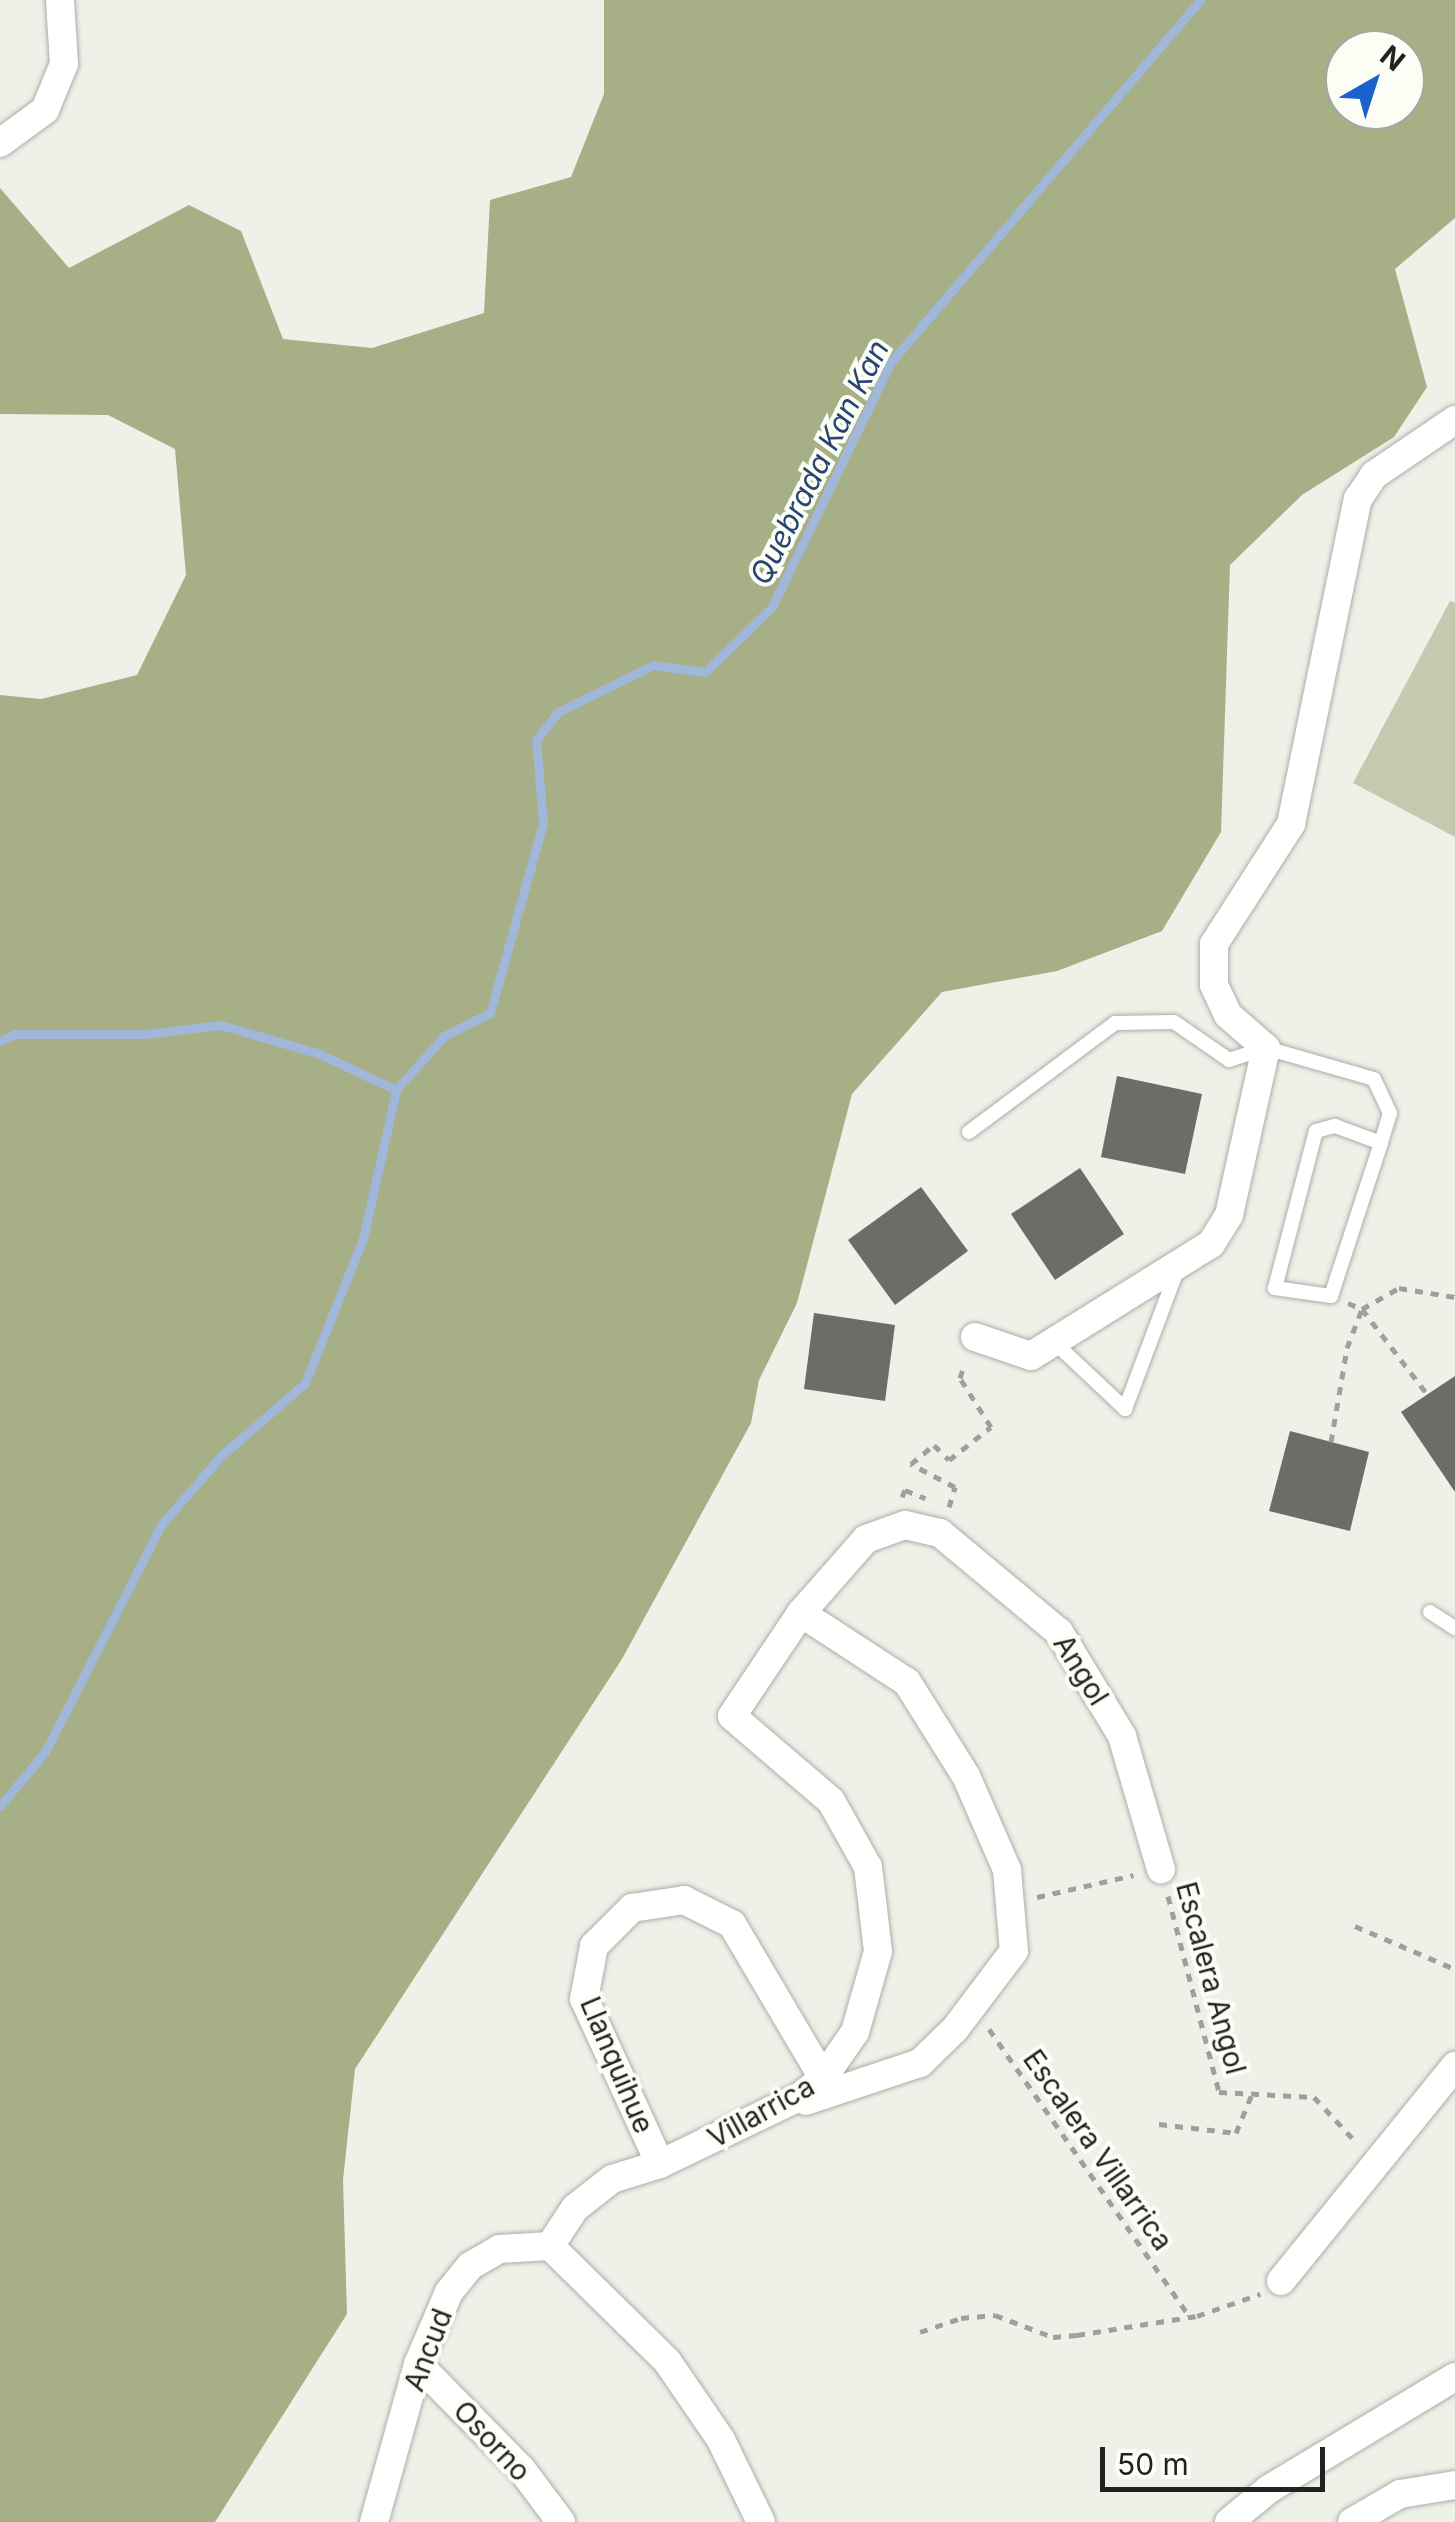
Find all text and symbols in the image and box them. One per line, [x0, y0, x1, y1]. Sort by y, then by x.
north arrow [1325, 30, 1425, 130]
text: N [1374, 38, 1412, 78]
water label: Quebrada Kan Kan [742, 334, 896, 590]
street label: Angol [1046, 1629, 1116, 1711]
street label: Escalera Angol [1169, 1878, 1253, 2078]
street label: Llanquihue [573, 1992, 661, 2138]
street label: Escalera Villarrica [1016, 2043, 1180, 2257]
street label: Villarrica [702, 2069, 820, 2155]
street label: Ancud [397, 2304, 459, 2396]
street label: Osorno [447, 2394, 537, 2488]
scale bar [1105, 2427, 1330, 2489]
text: 50 m [1117, 2446, 1189, 2482]

